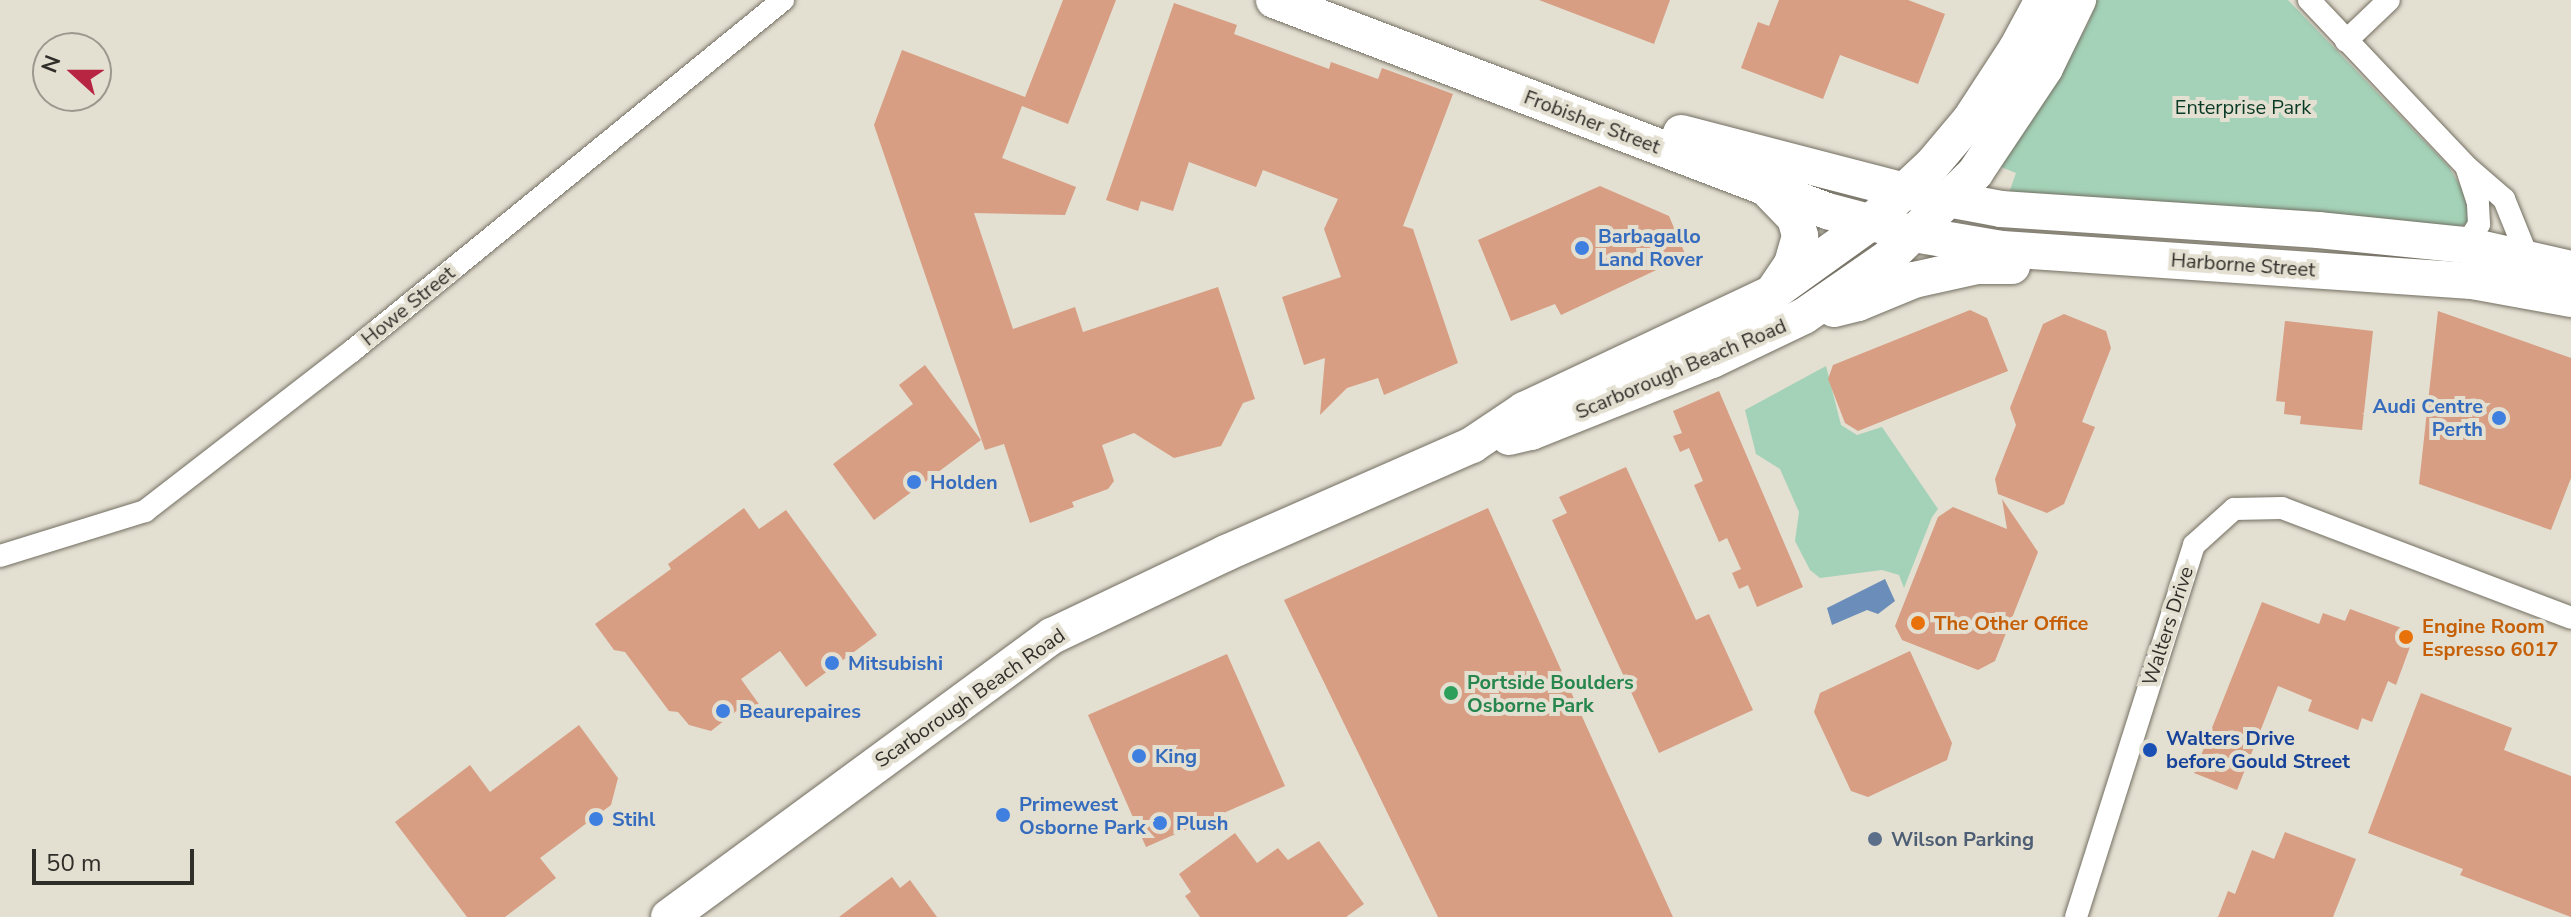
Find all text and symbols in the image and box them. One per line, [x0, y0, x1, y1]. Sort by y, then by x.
north arrow [32, 32, 112, 112]
text: N [35, 51, 68, 77]
street label: Frobisher Street [1521, 85, 1663, 159]
park label: Enterprise Park [2175, 95, 2311, 119]
place label: Barbagallo Land Rover [1598, 224, 1703, 271]
marker: Barbagallo Land Rover [1573, 239, 1591, 257]
street label: Harborne Street [2170, 248, 2316, 282]
street label: Howe Street [356, 261, 460, 351]
street label: Scarborough Beach Road [1572, 314, 1790, 424]
place label: Audi Centre Perth [2372, 394, 2483, 441]
marker: Audi Centre Perth [2490, 409, 2508, 427]
place label: Holden [930, 470, 998, 494]
marker: Holden [905, 473, 923, 491]
street label: Walters Drive [2137, 563, 2199, 689]
place label: The Other Office [1934, 611, 2088, 635]
marker: The Other Office [1909, 614, 1927, 632]
place label: Engine Room Espresso 6017 [2422, 614, 2559, 661]
street label: Scarborough Beach Road [870, 623, 1070, 773]
marker: Engine Room Espresso 6017 [2397, 628, 2415, 646]
place label: Mitsubishi [848, 651, 943, 675]
marker: Mitsubishi [823, 654, 841, 672]
place label: Portside Boulders Osborne Park [1467, 670, 1634, 717]
marker: Portside Boulders Osborne Park [1442, 684, 1460, 702]
place label: Beaurepaires [739, 699, 861, 723]
marker: Beaurepaires [714, 702, 732, 720]
place label: Walters Drive before Gould Street [2166, 726, 2350, 773]
marker: Walters Drive before Gould Street [2141, 741, 2159, 759]
place label: King [1155, 744, 1197, 768]
marker: King [1130, 747, 1148, 765]
place label: Primewest Osborne Park [1019, 792, 1146, 839]
marker: Primewest Osborne Park [994, 806, 1012, 824]
place label: Stihl [612, 807, 655, 831]
marker: Stihl [587, 810, 605, 828]
place label: Plush [1176, 811, 1228, 835]
marker: Plush [1151, 814, 1169, 832]
place label: Wilson Parking [1891, 827, 2034, 851]
marker: Wilson Parking [1866, 830, 1884, 848]
scale bar [36, 833, 198, 883]
text: 50 m [46, 847, 102, 879]

